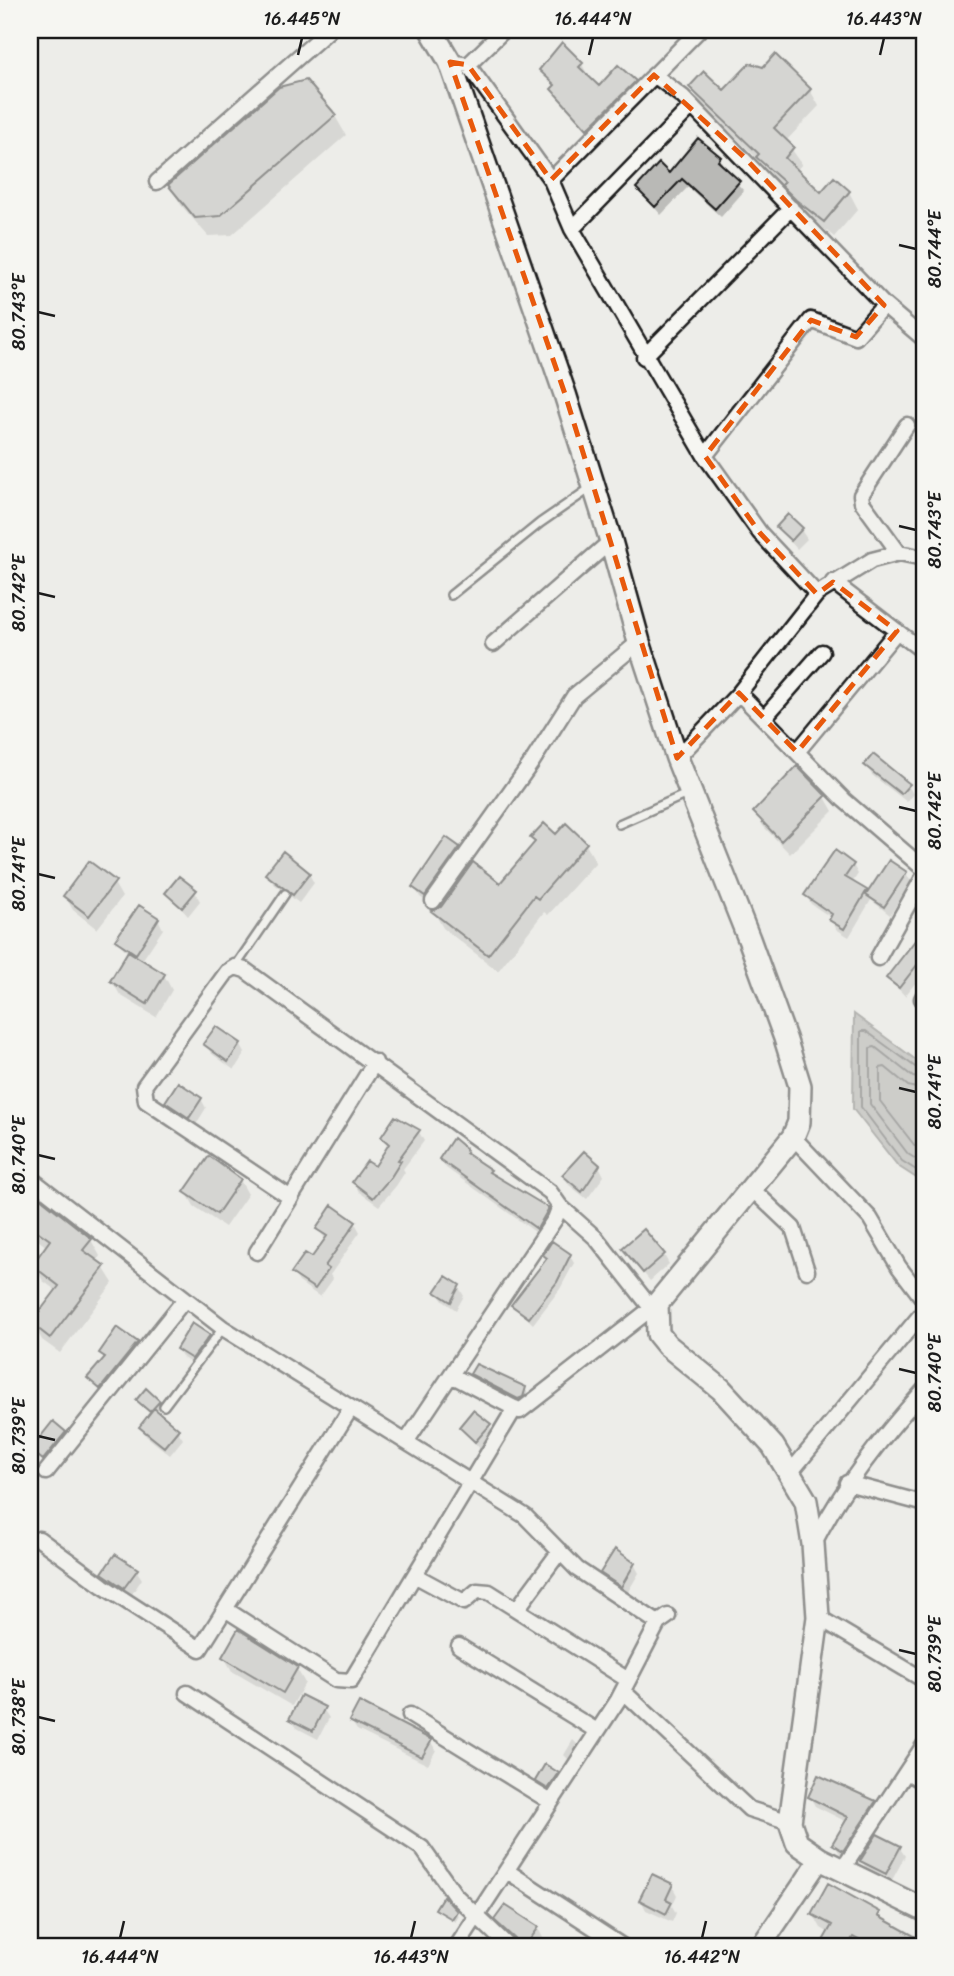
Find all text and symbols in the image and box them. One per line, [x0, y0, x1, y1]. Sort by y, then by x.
text: 16.445°N [263, 3, 341, 35]
text: 16.444°N [554, 3, 632, 35]
text: 16.443°N [846, 3, 922, 35]
text: 80.744°E [919, 209, 951, 288]
text: 80.743°E [3, 273, 35, 350]
text: 80.743°E [919, 491, 951, 568]
text: 80.742°E [3, 553, 35, 632]
text: 80.742°E [919, 771, 951, 850]
text: 80.741°E [3, 836, 35, 911]
text: 80.741°E [919, 1054, 951, 1129]
text: 80.740°E [3, 1115, 35, 1194]
text: 80.740°E [919, 1333, 951, 1412]
text: 80.739°E [3, 1397, 35, 1474]
text: 80.739°E [919, 1615, 951, 1692]
text: 80.738°E [3, 1678, 35, 1755]
text: 16.444°N [81, 1941, 159, 1973]
text: 16.443°N [373, 1941, 449, 1973]
text: 16.442°N [664, 1941, 741, 1973]

